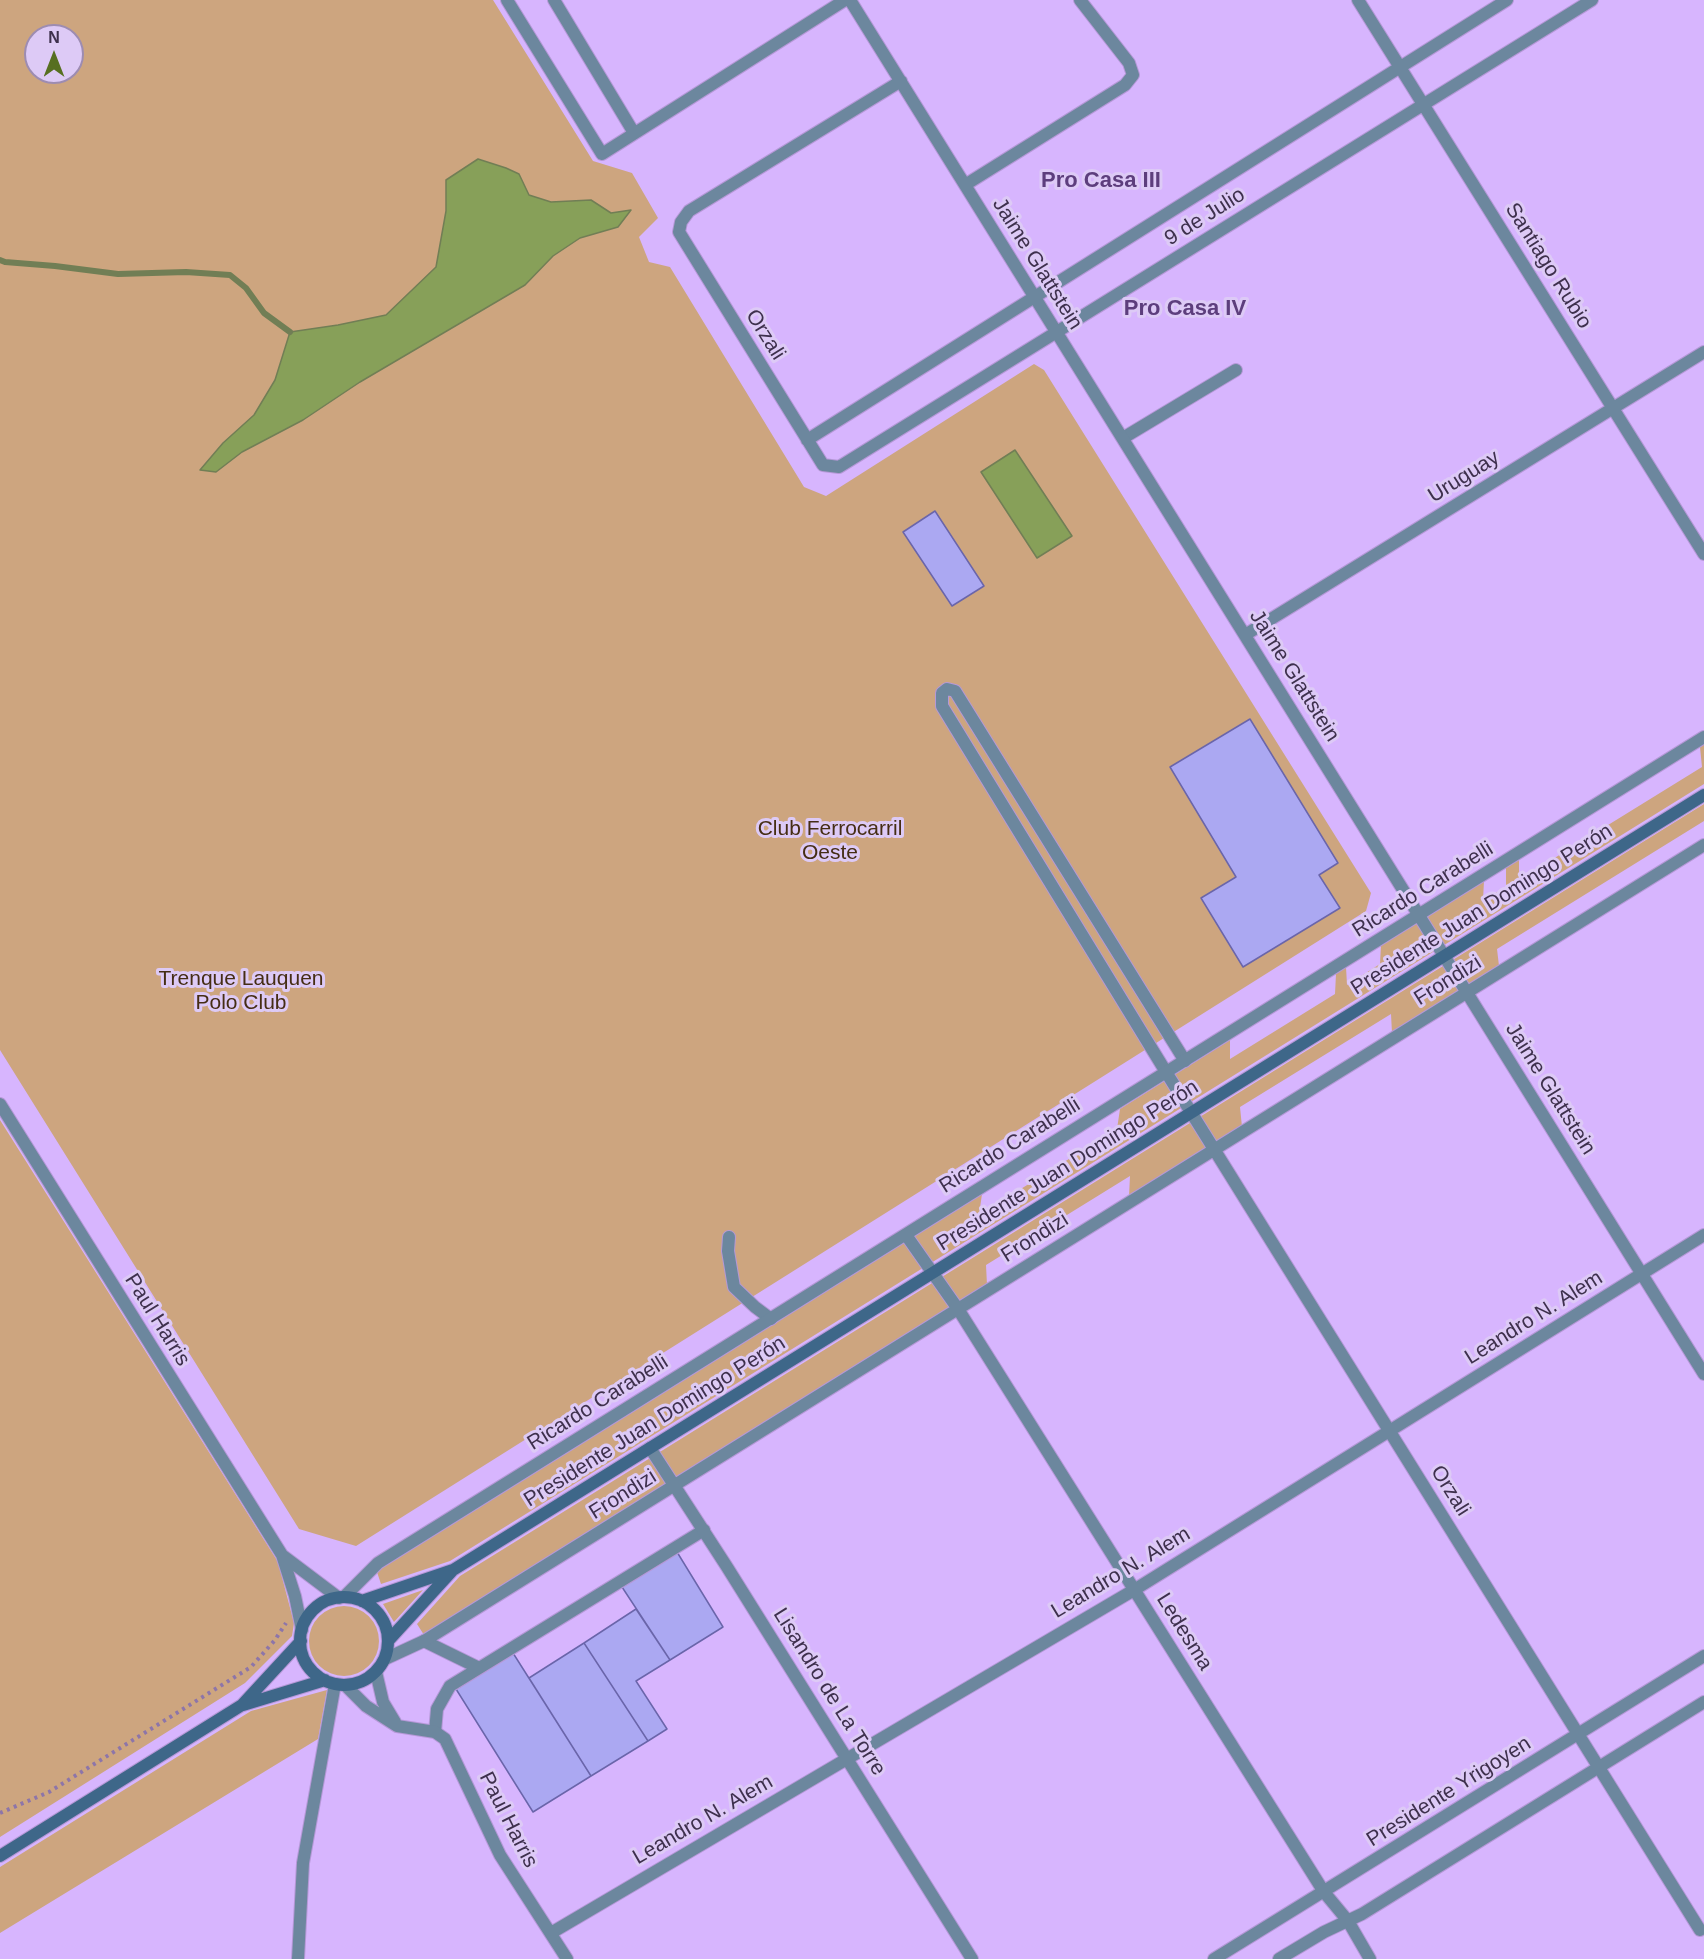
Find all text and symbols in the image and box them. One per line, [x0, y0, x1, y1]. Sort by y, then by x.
north arrow [24, 24, 84, 84]
text: N [48, 29, 60, 46]
district label: Pro Casa III [1041, 168, 1161, 194]
street label: 9 de Julio [1160, 182, 1250, 252]
street label: Jaime Glattstein [986, 193, 1088, 335]
street label: Santiago Rubio [1499, 198, 1597, 334]
district label: Pro Casa IV [1124, 296, 1246, 322]
street label: Orzali [740, 305, 790, 365]
street label: Uruguay [1424, 445, 1504, 509]
street label: Jaime Glattstein [1243, 605, 1345, 747]
park label: Club Ferrocarril Oeste [758, 816, 902, 866]
street label: Presidente Juan Domingo Perón [1347, 819, 1617, 1001]
street label: Ricardo Carabelli [1348, 837, 1498, 943]
street label: Frondizi [1410, 951, 1486, 1011]
park label: Trenque Lauquen Polo Club [158, 966, 324, 1016]
street label: Jaime Glattstein [1499, 1018, 1601, 1160]
street label: Presidente Juan Domingo Perón [933, 1075, 1203, 1257]
street label: Ricardo Carabelli [935, 1093, 1085, 1199]
street label: Frondizi [997, 1208, 1073, 1268]
street label: Leandro N. Alem [1461, 1266, 1607, 1370]
street label: Paul Harris [119, 1269, 195, 1371]
street label: Presidente Juan Domingo Perón [520, 1331, 790, 1513]
street label: Ricardo Carabelli [523, 1350, 673, 1456]
street label: Orzali [1425, 1461, 1475, 1521]
street label: Frondizi [585, 1465, 661, 1525]
street label: Leandro N. Alem [1047, 1522, 1195, 1624]
street label: Ledesma [1150, 1589, 1218, 1675]
street label: Lisandro de La Torre [767, 1604, 891, 1780]
street label: Presidente Yrigoyen [1362, 1731, 1536, 1853]
street label: Paul Harris [473, 1768, 543, 1872]
street label: Leandro N. Alem [628, 1770, 778, 1870]

